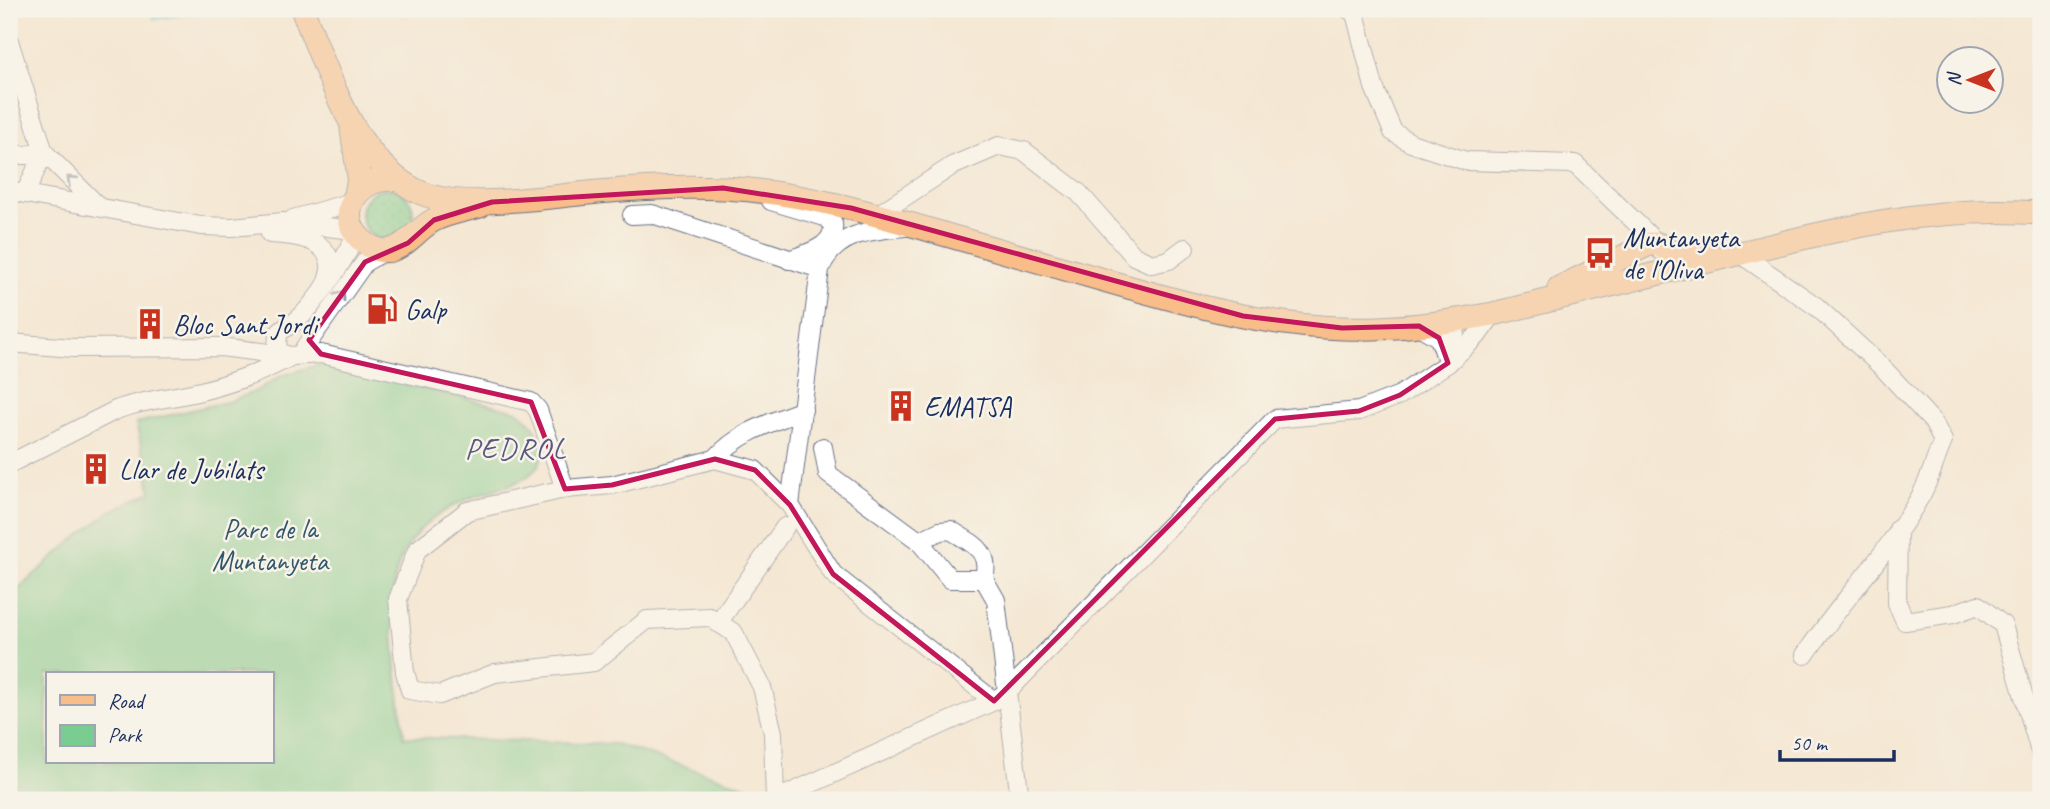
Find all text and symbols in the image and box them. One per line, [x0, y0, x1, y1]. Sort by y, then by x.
north arrow [1934, 46, 2004, 116]
text: N [1942, 71, 1966, 86]
one-way arrow [66, 176, 79, 189]
place label: Muntanyeta de l'Oliva [1623, 220, 1741, 287]
bus stop icon: Muntanyeta de l'Oliva [1583, 236, 1617, 270]
one-way arrow [333, 290, 345, 303]
fuel station icon: Galp [365, 292, 399, 326]
place label: Galp [405, 292, 448, 327]
building icon: Bloc Sant Jordi [133, 307, 167, 341]
place label: Bloc Sant Jordi [173, 307, 321, 342]
building icon: EMATSA [884, 389, 918, 423]
place label: EMATSA [924, 389, 1013, 424]
district label: PEDROL [465, 429, 567, 467]
building icon: Llar de Jubilats [79, 452, 113, 486]
place label: Llar de Jubilats [119, 452, 265, 487]
park label: Parc de la Muntanyeta [212, 511, 330, 578]
legend [46, 672, 273, 764]
text: Road [108, 688, 147, 714]
scale bar [1780, 718, 1894, 762]
text: Park [108, 722, 143, 748]
text: 50 m [1791, 730, 1829, 756]

